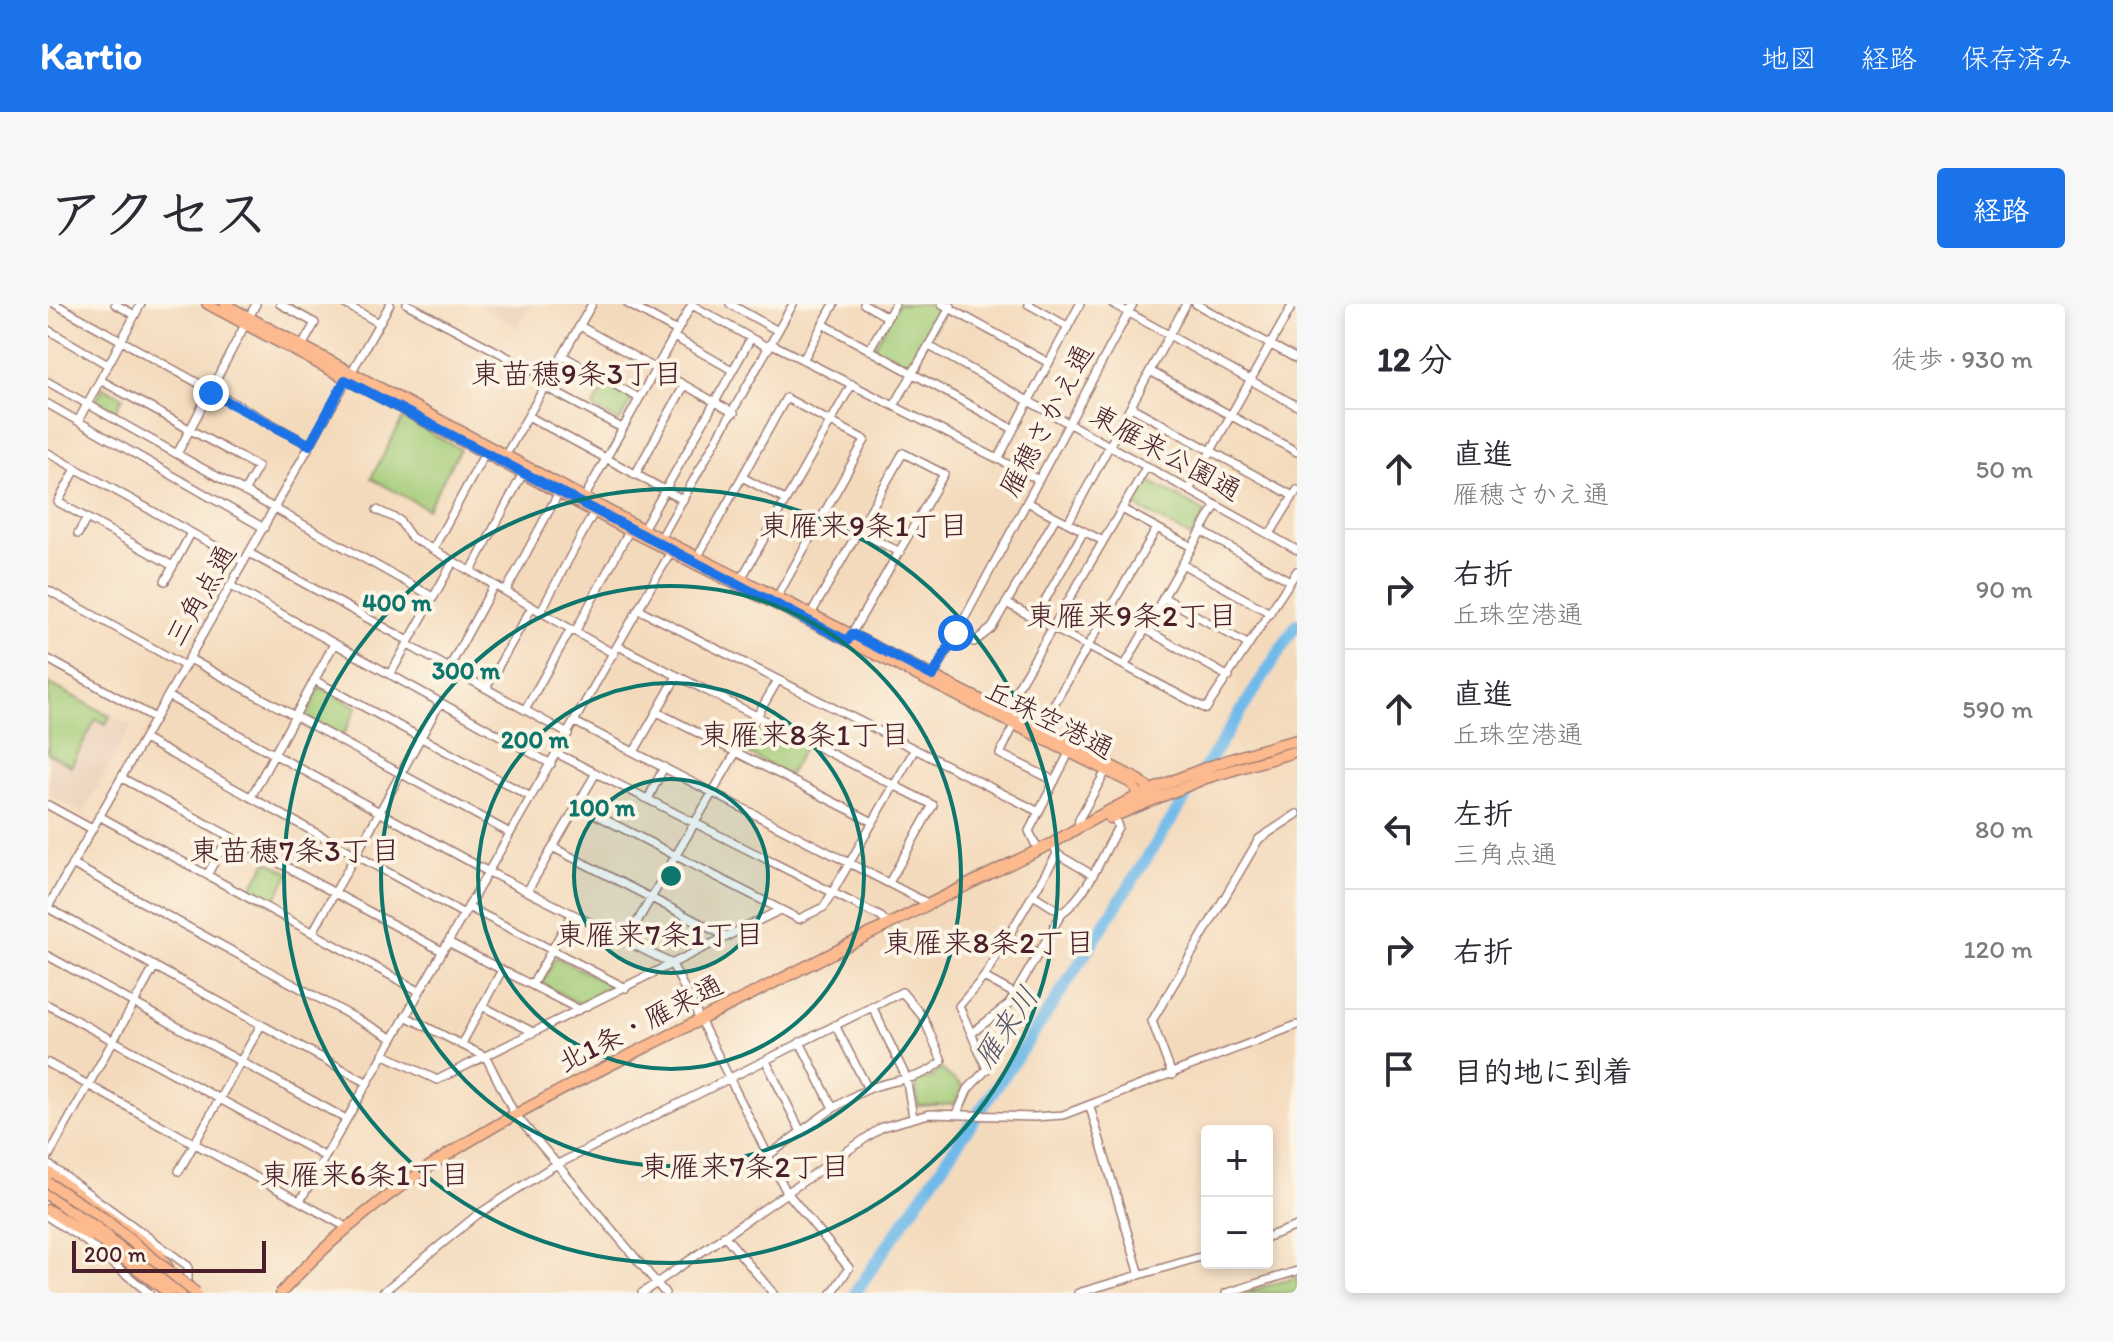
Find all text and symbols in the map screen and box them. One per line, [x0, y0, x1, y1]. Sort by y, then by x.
text: Kartio [40, 33, 142, 79]
text: 地図 [1761, 41, 1817, 75]
text: 経路 [1861, 41, 1917, 75]
text: 保存済み [1961, 41, 2073, 75]
button: 経路 [1937, 168, 2065, 248]
text: アクセス [48, 180, 269, 247]
street label: 雁穂さかえ通 [992, 338, 1100, 502]
text: 12 分 [1377, 339, 1452, 380]
text: 徒歩 · 930 m [1892, 343, 2033, 375]
district label: 東苗穂9条3丁目 [471, 355, 683, 392]
route end [193, 375, 229, 411]
street label: 東雁来公園通 [1084, 396, 1248, 508]
text: 直進 [1453, 435, 1513, 472]
icon: ahead [1377, 447, 1421, 491]
text: 50 m [1976, 453, 2033, 485]
text: 雁穂さかえ通 [1453, 478, 1609, 510]
district label: 東雁来9条1丁目 [759, 507, 969, 544]
street label: 三角点通 [157, 538, 243, 652]
text: 右折 [1453, 555, 1513, 592]
icon: right [1377, 567, 1421, 611]
text: 90 m [1976, 573, 2033, 605]
text: 400 m [362, 588, 433, 617]
district label: 東雁来9条2丁目 [1026, 597, 1238, 634]
text: 丘珠空港通 [1453, 598, 1583, 630]
route start [938, 615, 974, 651]
text: 300 m [432, 656, 501, 685]
street label: 丘珠空港通 [980, 672, 1120, 766]
text: 直進 [1453, 675, 1513, 712]
icon: ahead [1377, 687, 1421, 731]
text: 590 m [1962, 693, 2033, 725]
district label: 東雁来8条1丁目 [700, 716, 910, 753]
text: 丘珠空港通 [1453, 718, 1583, 750]
text: 200 m [501, 725, 570, 754]
text: 100 m [569, 793, 636, 822]
text: 左折 [1453, 795, 1513, 832]
icon: left [1377, 807, 1421, 851]
text: 80 m [1975, 813, 2033, 845]
district label: 東苗穂7条3丁目 [189, 832, 401, 869]
text: 三角点通 [1453, 838, 1557, 870]
centre of rings [657, 862, 685, 890]
district label: 東雁来7条1丁目 [556, 916, 764, 953]
district label: 東雁来8条2丁目 [883, 924, 1095, 961]
icon: right [1377, 927, 1421, 971]
text: 右折 [1453, 933, 1513, 970]
text: 120 m [1964, 933, 2033, 965]
street label: 北1条・雁来通 [552, 967, 728, 1079]
water label: 雁来川 [965, 979, 1046, 1074]
icon: arrive [1377, 1047, 1421, 1091]
text: 目的地に到着 [1453, 1053, 1633, 1090]
map controls [1201, 1125, 1273, 1269]
button: + [1201, 1125, 1273, 1197]
district label: 東雁来7条2丁目 [640, 1148, 850, 1185]
district label: 東雁来6条1丁目 [260, 1156, 470, 1193]
button: − [1201, 1197, 1273, 1269]
scale bar [72, 1237, 266, 1273]
text: 200 m [84, 1241, 146, 1268]

